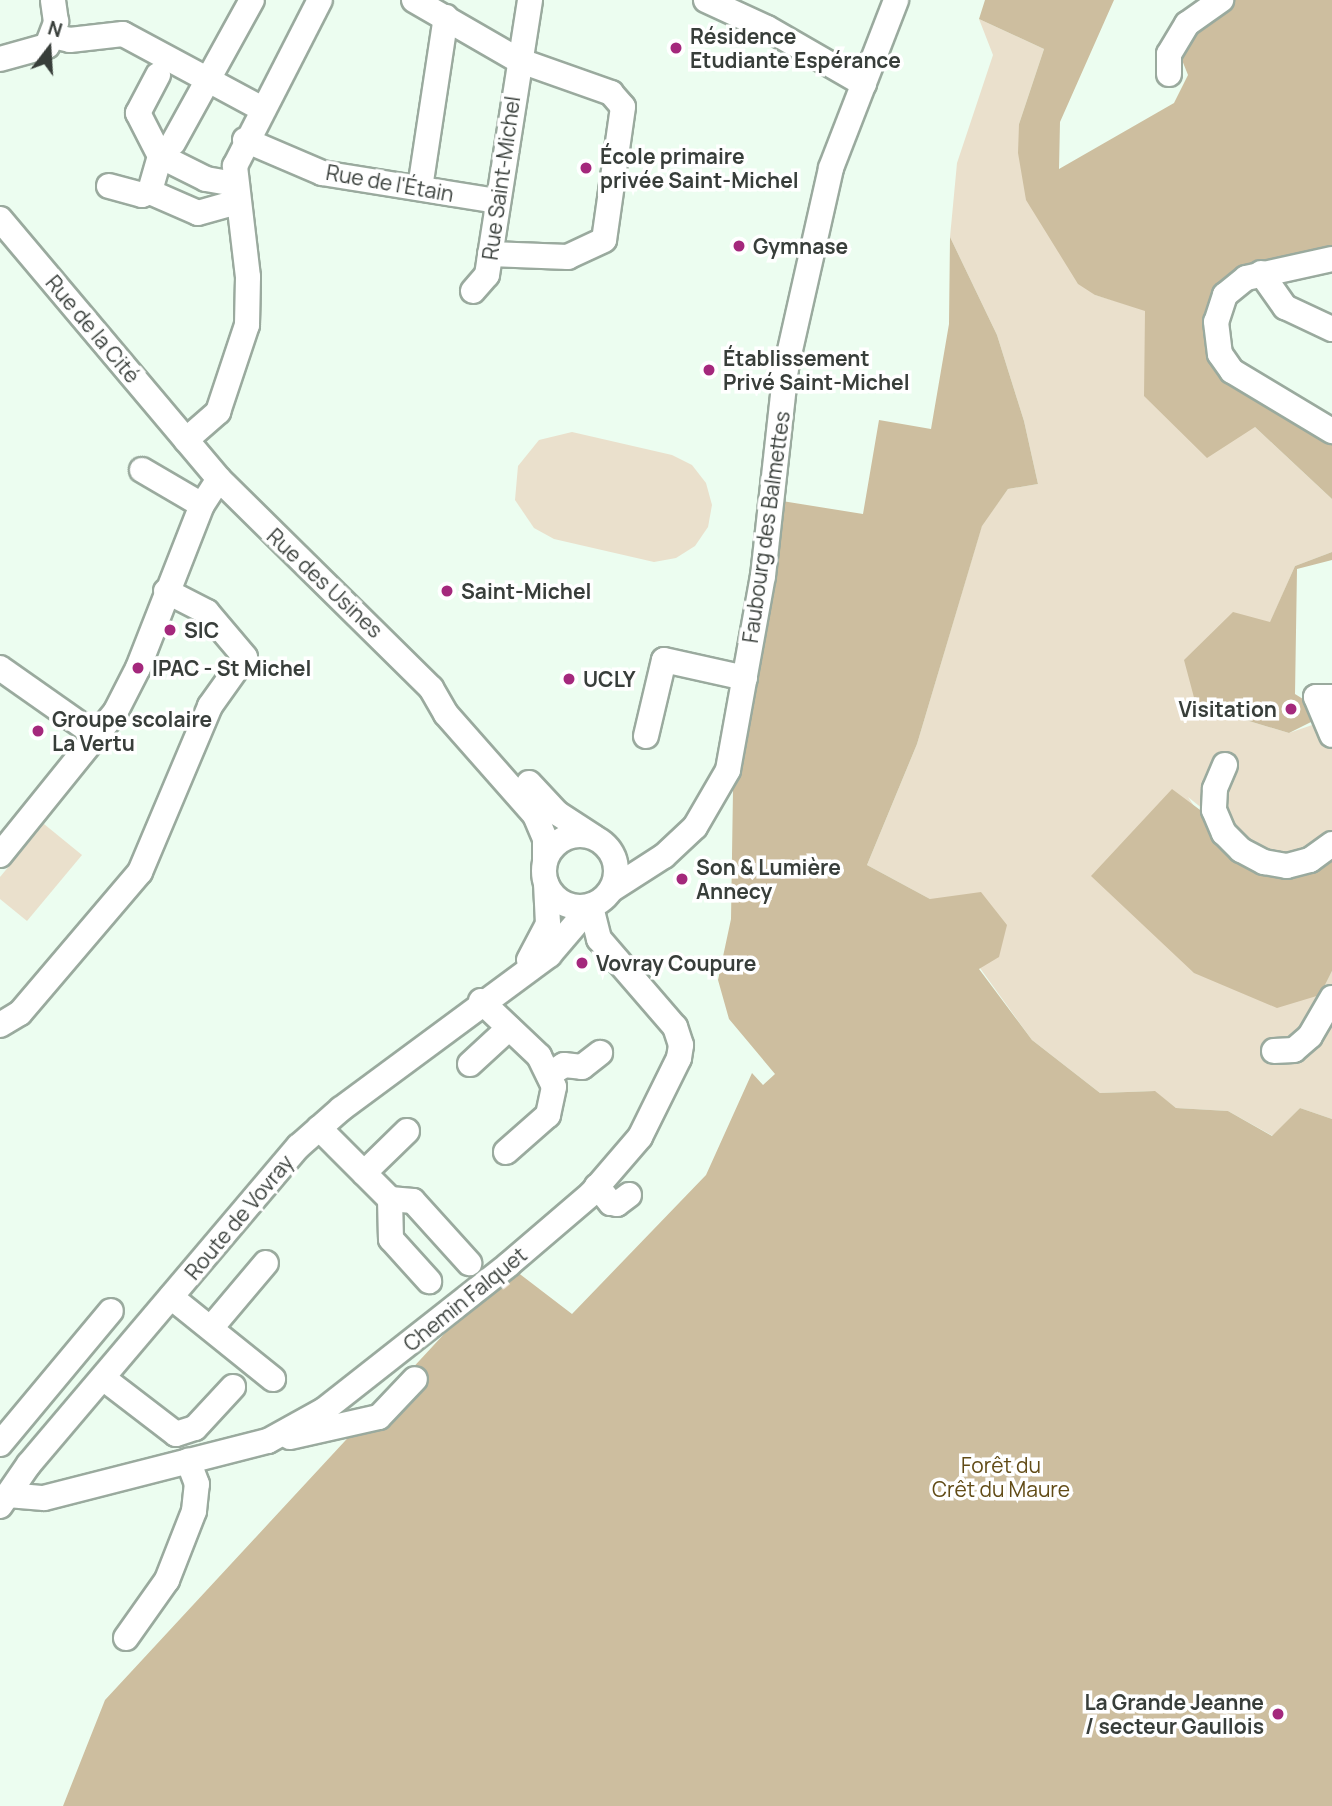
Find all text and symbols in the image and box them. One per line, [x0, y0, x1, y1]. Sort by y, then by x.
north arrow [14, 14, 84, 84]
text: N [45, 14, 65, 43]
place label: Résidence Etudiante Espérance [690, 23, 901, 73]
marker: Résidence Etudiante Espérance [668, 40, 684, 56]
street label: Rue Saint-Michel [477, 94, 525, 262]
place label: École primaire privée Saint-Michel [600, 143, 799, 193]
street label: Rue de l'Étain [324, 159, 456, 207]
marker: École primaire privée Saint-Michel [578, 160, 594, 176]
place label: Gymnase [753, 233, 848, 259]
marker: Gymnase [731, 238, 747, 254]
street label: Rue de la Cité [41, 270, 145, 388]
place label: Établissement Privé Saint-Michel [723, 345, 910, 395]
marker: Établissement Privé Saint-Michel [701, 362, 717, 378]
street label: Faubourg des Balmettes [737, 410, 795, 644]
street label: Rue des Usines [262, 523, 388, 643]
place label: Saint-Michel [461, 578, 591, 604]
marker: Saint-Michel [439, 583, 455, 599]
place label: SIC [184, 617, 219, 643]
marker: SIC [162, 622, 178, 638]
place label: IPAC - St Michel [152, 655, 311, 681]
marker: IPAC - St Michel [130, 660, 146, 676]
place label: UCLY [583, 666, 636, 692]
marker: UCLY [561, 671, 577, 687]
place label: Visitation [1179, 696, 1277, 722]
marker: Visitation [1283, 701, 1299, 717]
place label: Groupe scolaire La Vertu [52, 706, 212, 756]
marker: Groupe scolaire La Vertu [30, 723, 46, 739]
place label: Son & Lumière Annecy [696, 854, 841, 904]
marker: Son & Lumière Annecy [674, 871, 690, 887]
place label: Vovray Coupure [596, 950, 756, 976]
marker: Vovray Coupure [574, 955, 590, 971]
street label: Route de Vovray [180, 1150, 298, 1284]
street label: Chemin Falquet [398, 1242, 532, 1356]
park label: Forêt du Crêt du Maure [932, 1452, 1070, 1502]
place label: La Grande Jeanne / secteur Gaullois [1084, 1689, 1264, 1739]
marker: La Grande Jeanne / secteur Gaullois [1270, 1706, 1286, 1722]

